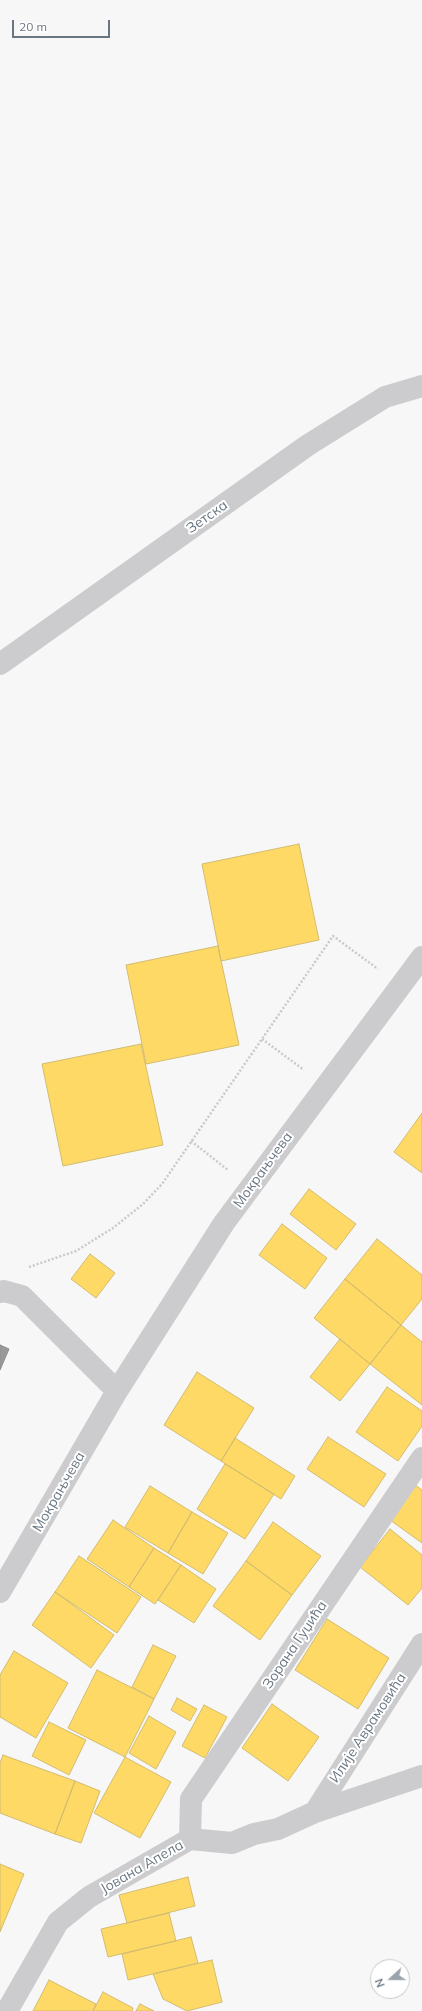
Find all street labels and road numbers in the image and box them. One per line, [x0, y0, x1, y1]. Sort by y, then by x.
street label: Зетска [183, 497, 231, 537]
street label: Мокрањчева [230, 1129, 296, 1211]
street label: Мокрањчева [29, 1449, 89, 1535]
street label: Зорана Гуџића [259, 1598, 331, 1692]
street label: Илије Аврамовића [326, 1670, 410, 1786]
street label: Јована Апела [98, 1837, 186, 1897]

